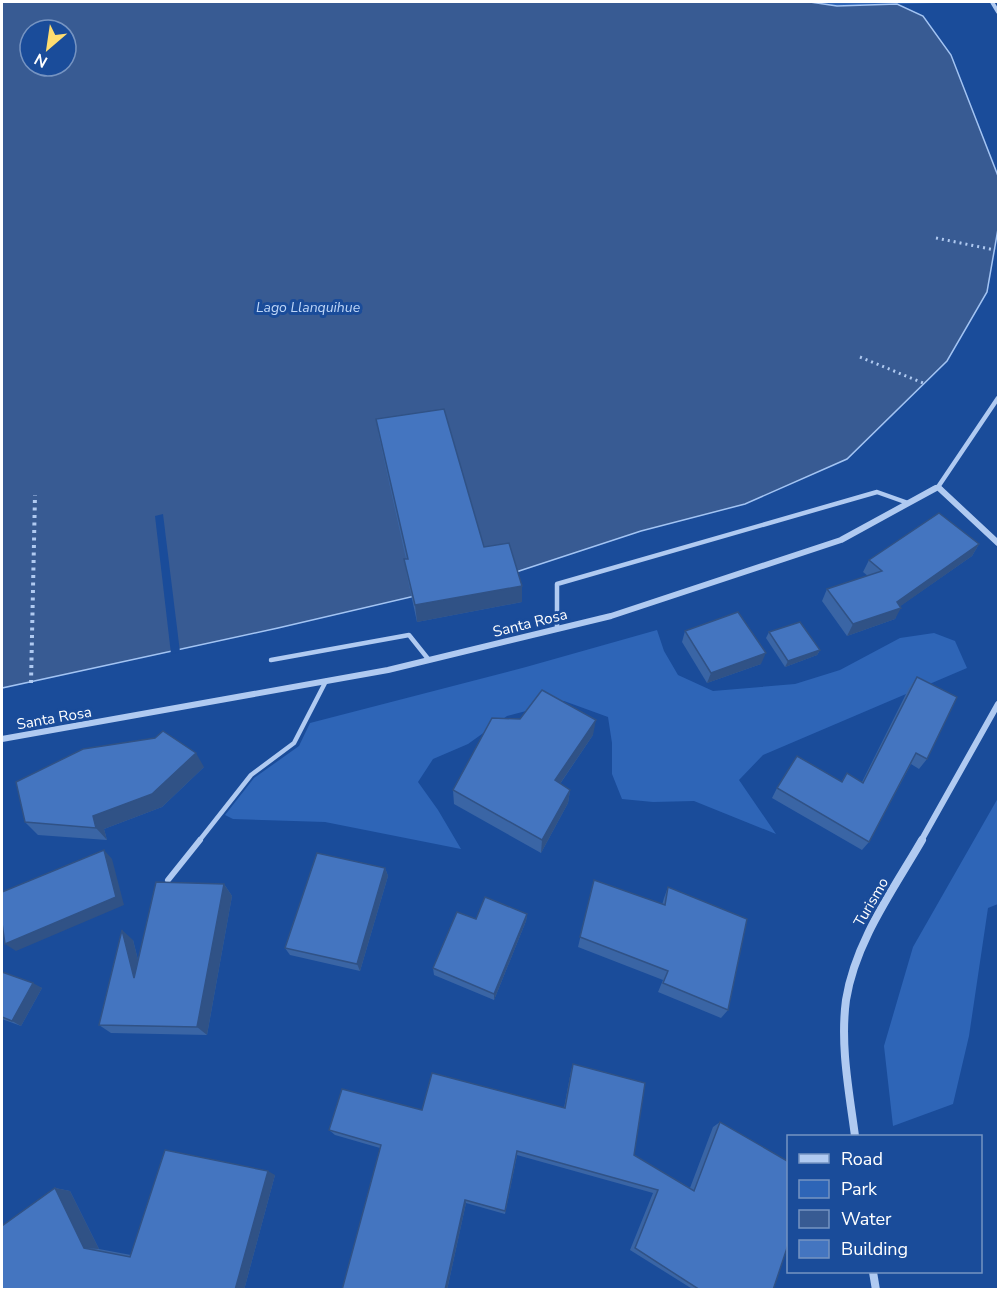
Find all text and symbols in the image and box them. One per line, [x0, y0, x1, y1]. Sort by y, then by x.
north arrow [18, 18, 78, 78]
text: N [31, 48, 52, 73]
water label: Lago Llanquihue [256, 298, 361, 317]
street label: Santa Rosa [491, 604, 569, 642]
street label: Santa Rosa [15, 702, 93, 734]
street label: Turismo [849, 874, 893, 930]
legend [787, 1135, 982, 1273]
text: Road [841, 1147, 883, 1171]
text: Park [841, 1177, 878, 1201]
text: Water [841, 1207, 892, 1231]
text: Building [841, 1237, 908, 1261]

